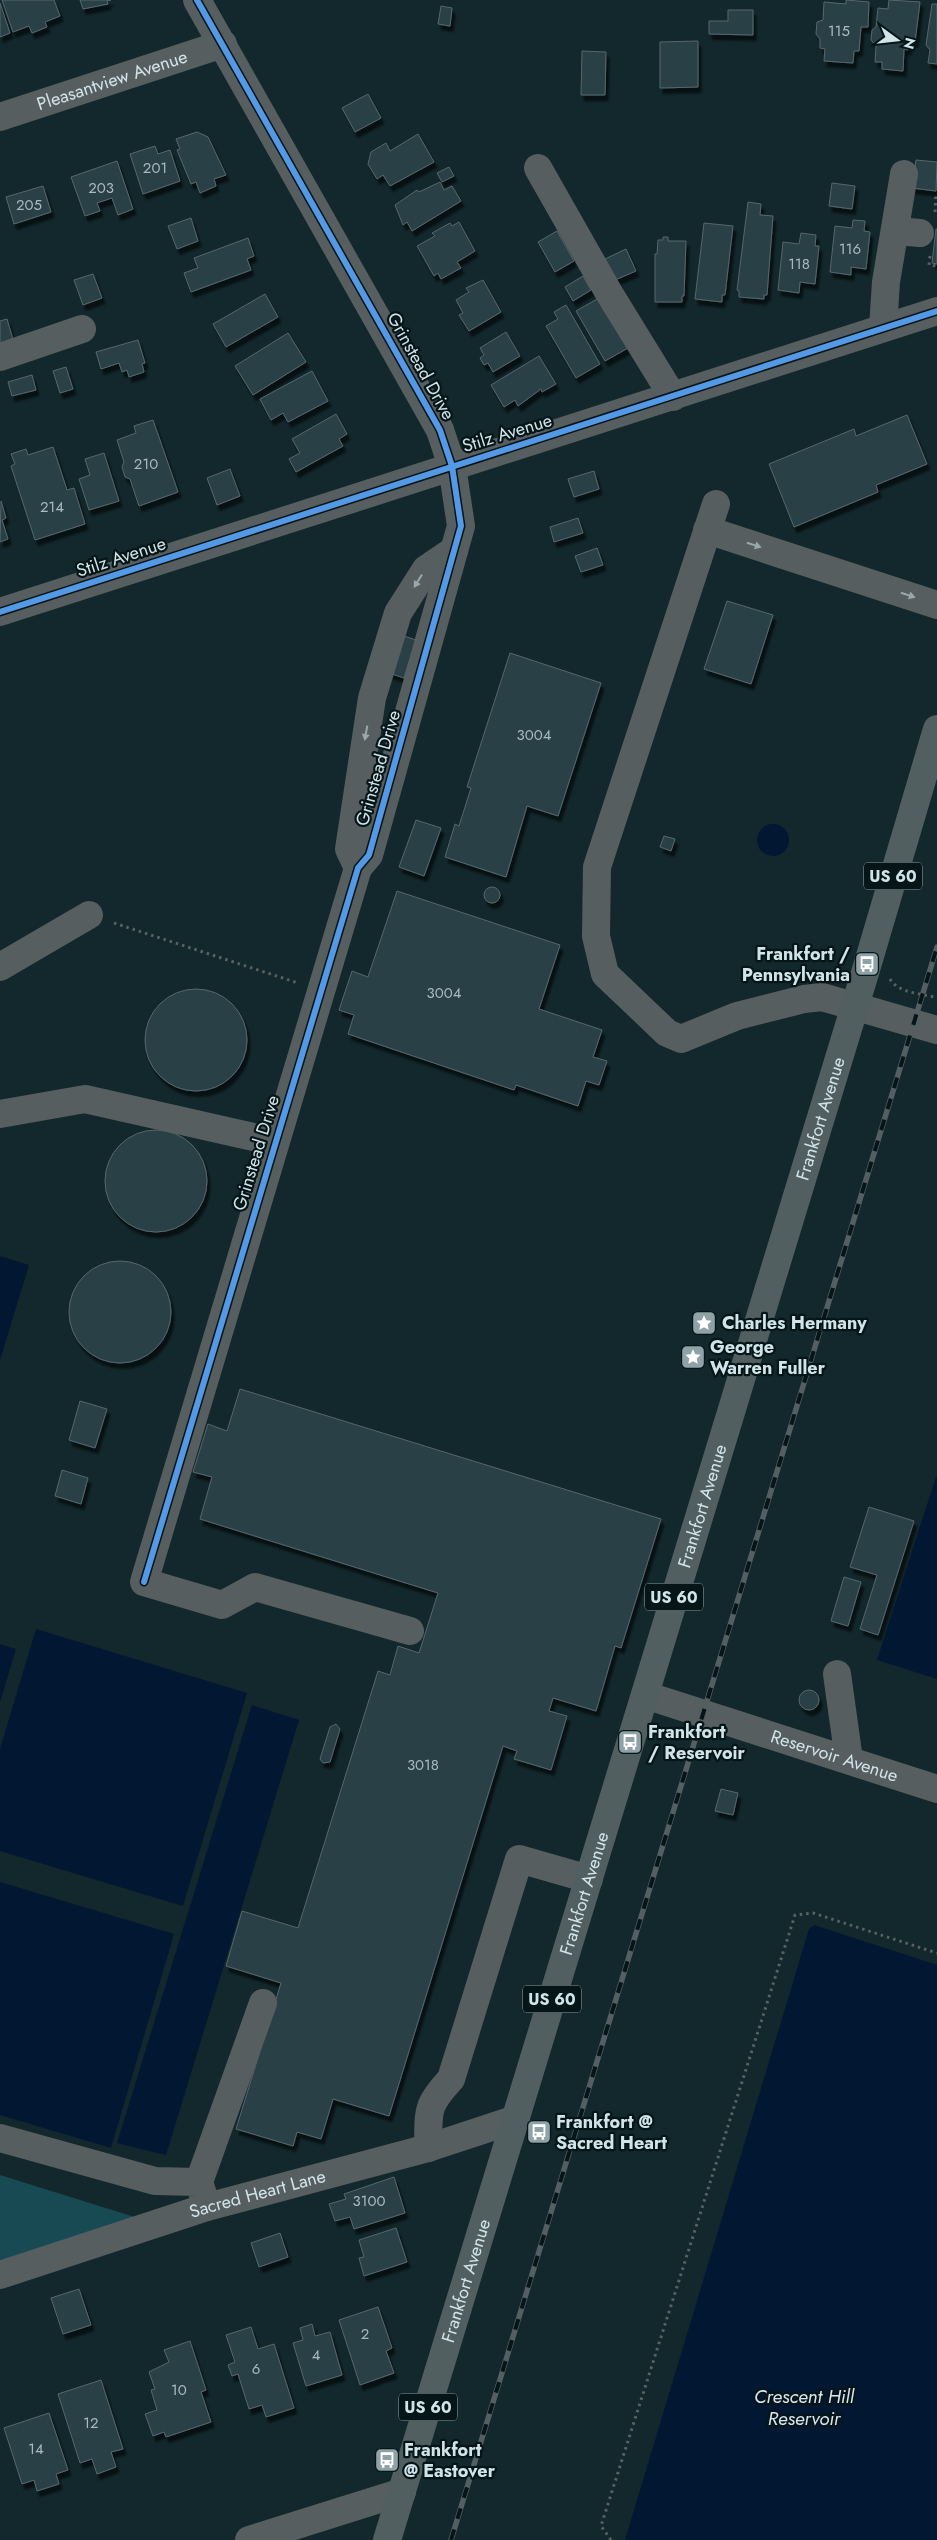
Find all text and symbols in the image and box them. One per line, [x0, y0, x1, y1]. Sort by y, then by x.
north arrow [872, 15, 922, 65]
house number: 115 [828, 20, 850, 42]
text: N [898, 35, 921, 51]
street label: Pleasantview Avenue [33, 44, 191, 117]
house number: 201 [143, 157, 167, 179]
house number: 203 [88, 177, 114, 199]
house number: 205 [16, 194, 42, 216]
house number: 116 [839, 238, 861, 260]
house number: 118 [788, 253, 810, 275]
street label: Grinstead Drive [381, 307, 461, 425]
street label: Stilz Avenue [459, 407, 555, 459]
house number: 210 [134, 453, 158, 475]
house number: 214 [40, 496, 64, 518]
street label: Stilz Avenue [73, 530, 169, 584]
one-way arrow [746, 542, 761, 550]
one-way arrow [413, 574, 423, 587]
one-way arrow [901, 592, 916, 600]
street label: Grinstead Drive [349, 707, 407, 829]
house number: 3004 [517, 724, 552, 746]
one-way arrow [361, 726, 369, 742]
road number: US 60 [864, 862, 922, 889]
place label: Frankfort / Pennsylvania [742, 941, 850, 988]
bus stop icon: Frankfort / Pennsylvania [854, 951, 880, 977]
house number: 3004 [427, 982, 462, 1004]
street label: Frankfort Avenue [789, 1054, 852, 1184]
street label: Grinstead Drive [226, 1092, 286, 1214]
place icon: Charles Hermany [691, 1310, 717, 1336]
place label: Charles Hermany [722, 1310, 867, 1336]
place label: George Warren Fuller [710, 1334, 826, 1381]
place icon: George Warren Fuller [680, 1344, 706, 1370]
street label: Frankfort Avenue [671, 1441, 733, 1571]
road number: US 60 [645, 1584, 703, 1610]
place label: Frankfort / Reservoir [648, 1719, 746, 1766]
street label: Reservoir Avenue [767, 1723, 901, 1789]
bus stop icon: Frankfort / Reservoir [617, 1729, 643, 1755]
house number: 3018 [407, 1754, 439, 1776]
street label: Frankfort Avenue [553, 1828, 615, 1958]
road number: US 60 [523, 1986, 581, 2012]
place label: Frankfort @ Sacred Heart [556, 2109, 667, 2156]
bus stop icon: Frankfort @ Sacred Heart [526, 2119, 552, 2145]
street label: Sacred Heart Lane [186, 2163, 328, 2225]
house number: 3100 [353, 2190, 385, 2212]
street label: Frankfort Avenue [435, 2216, 497, 2346]
house number: 2 [361, 2323, 369, 2345]
house number: 4 [312, 2344, 321, 2366]
house number: 6 [252, 2358, 260, 2380]
house number: 10 [171, 2379, 187, 2401]
water label: Crescent Hill Reservoir [754, 2383, 855, 2432]
road number: US 60 [399, 2394, 457, 2420]
house number: 12 [83, 2412, 99, 2434]
place label: Frankfort @ Eastover [404, 2437, 496, 2484]
house number: 14 [28, 2438, 44, 2460]
bus stop icon: Frankfort @ Eastover [374, 2447, 400, 2473]

